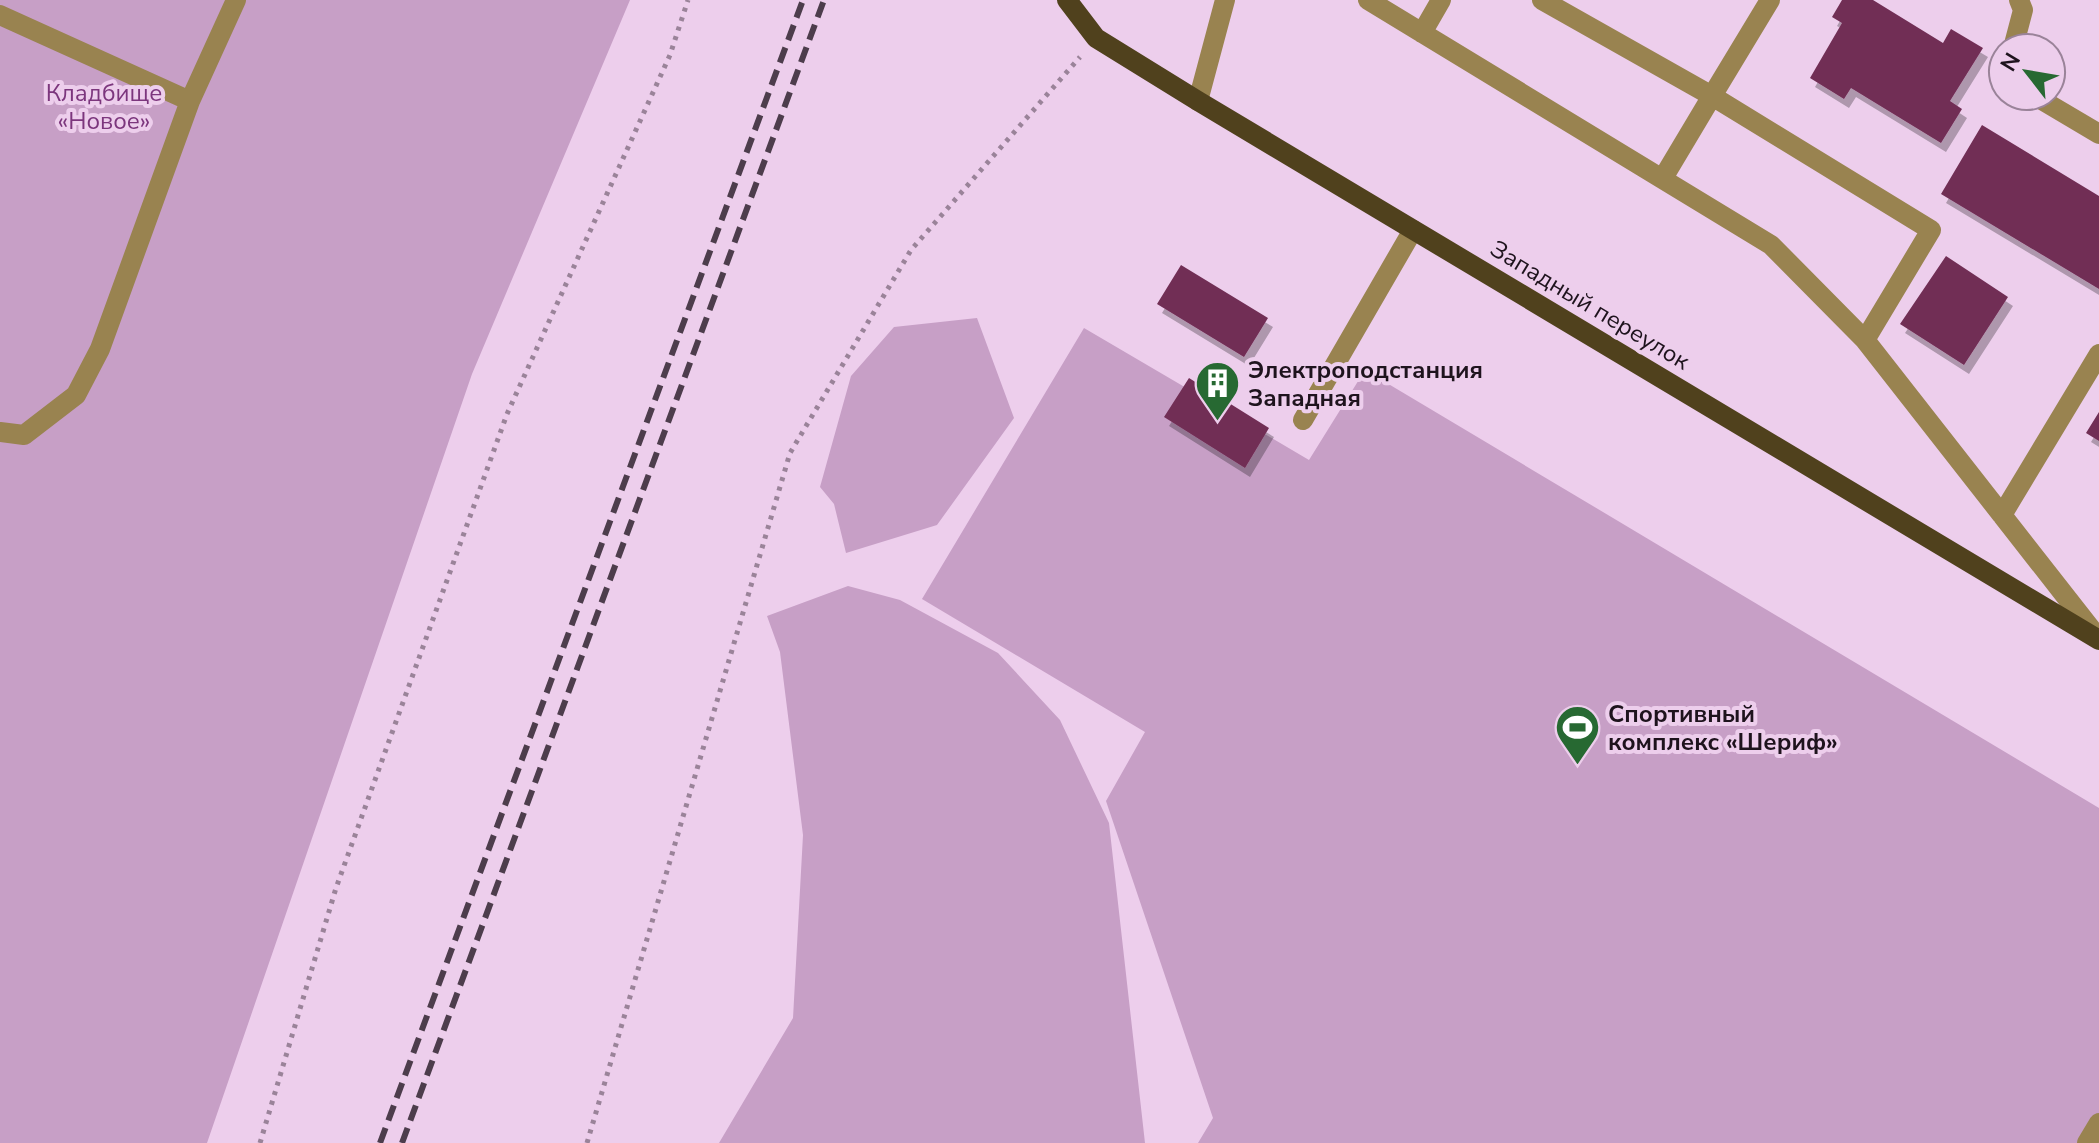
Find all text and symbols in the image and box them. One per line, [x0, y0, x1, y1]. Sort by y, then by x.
north arrow [1987, 32, 2067, 112]
text: N [1994, 47, 2028, 77]
park label: Кладбище «Новое» [46, 77, 162, 137]
street label: Западный переулок [1484, 233, 1696, 377]
place label: Электроподстанция Западная [1248, 354, 1483, 414]
building icon: Электроподстанция Западная [1193, 360, 1241, 423]
place label: Спортивный комплекс «Шериф» [1608, 698, 1838, 758]
sports icon: Спортивный комплекс «Шериф» [1553, 704, 1601, 767]

